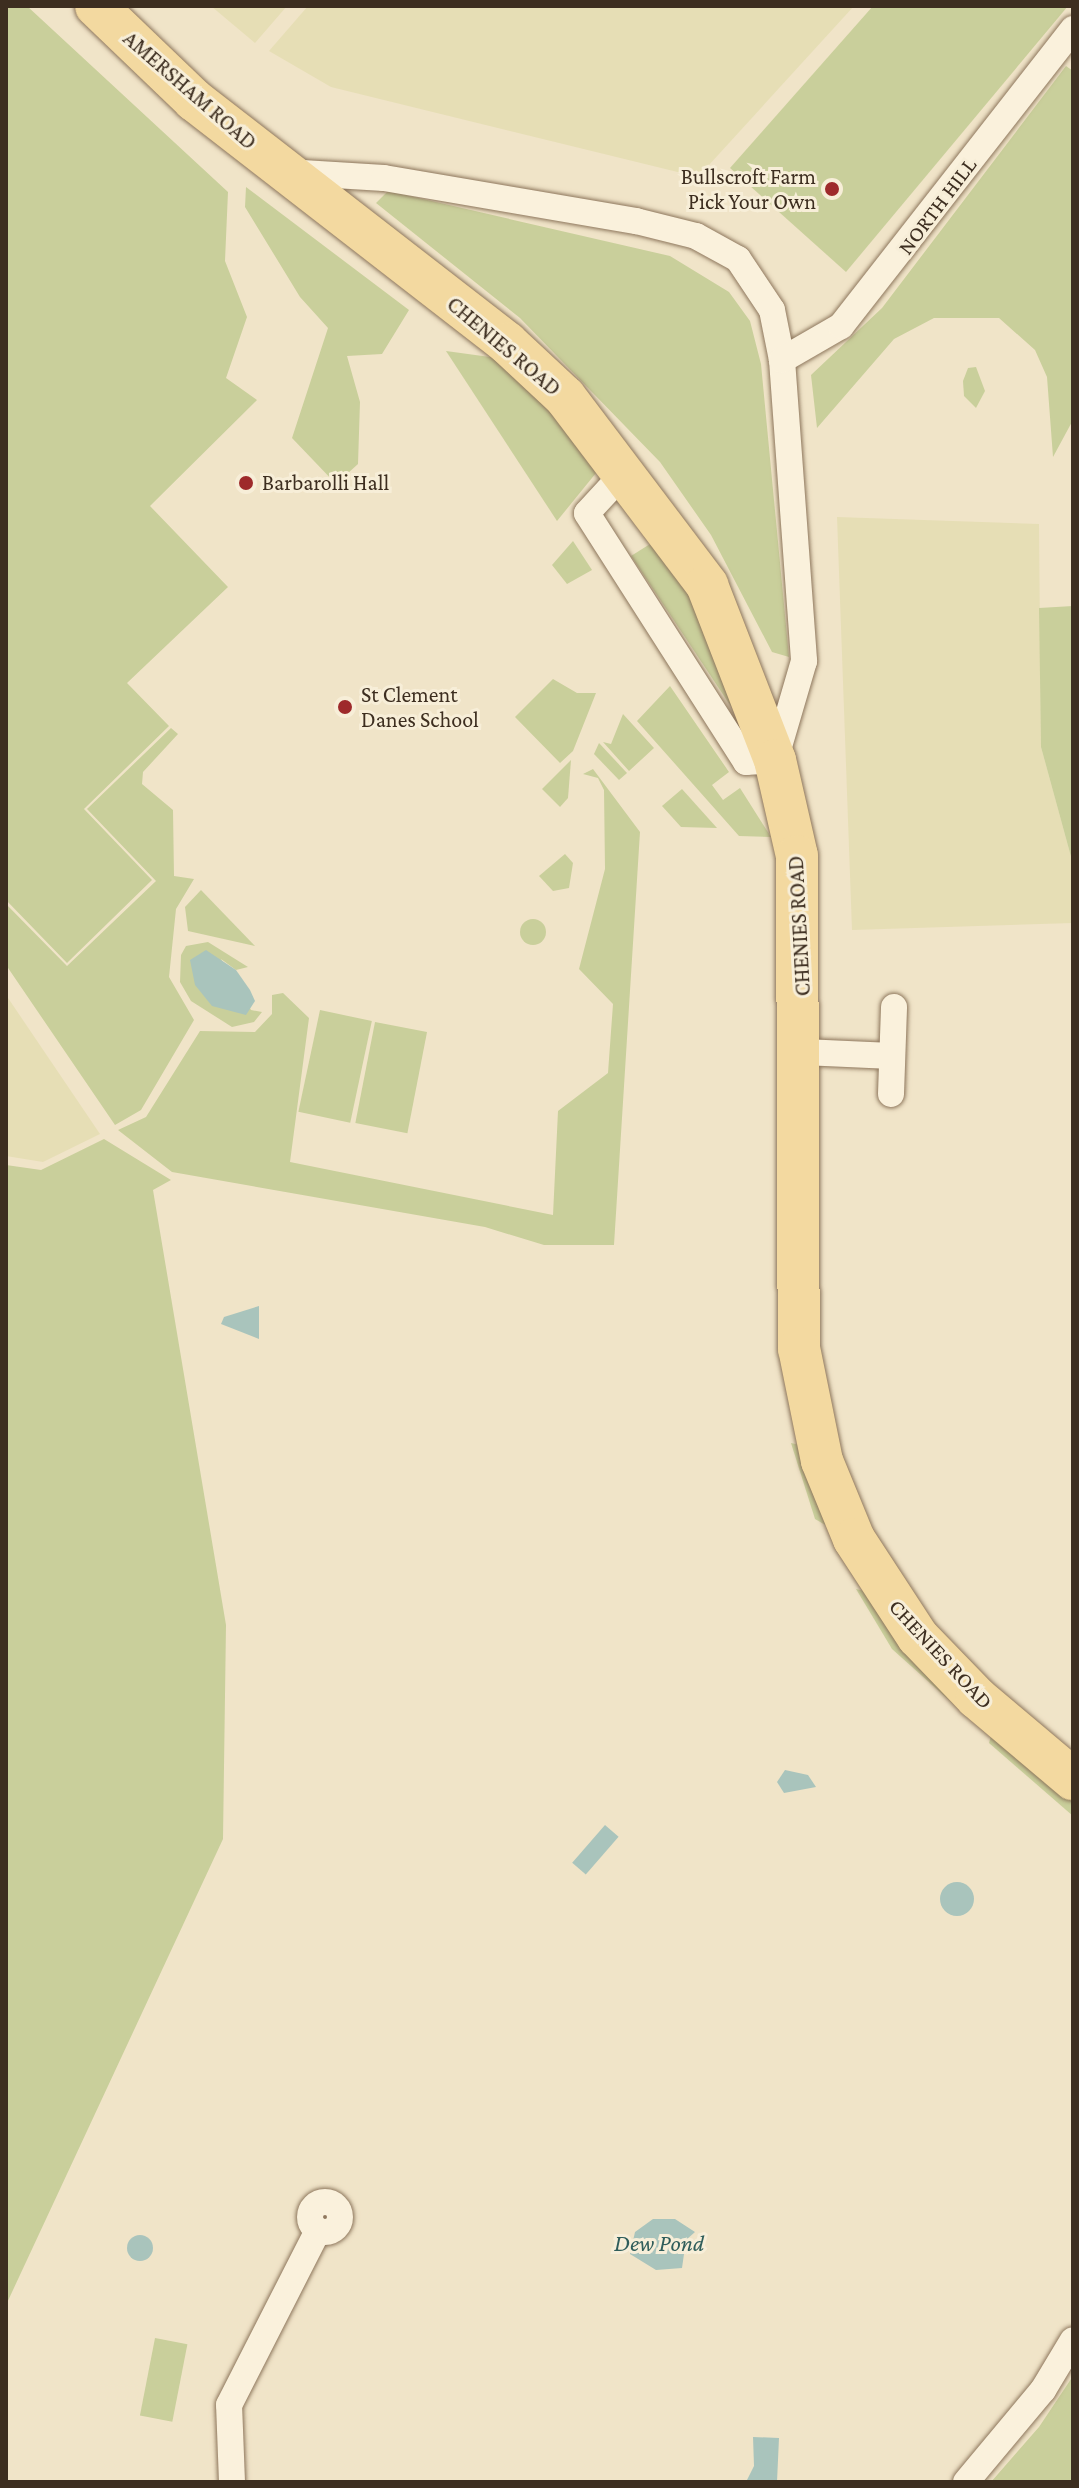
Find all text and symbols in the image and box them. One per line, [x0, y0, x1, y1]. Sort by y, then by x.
street label: AMERSHAM ROAD [118, 25, 262, 155]
street label: NORTH HILL [892, 152, 982, 260]
place label: Bullscroft Farm Pick Your Own [681, 163, 816, 214]
marker: Bullscroft Farm Pick Your Own [823, 180, 841, 198]
street label: CHENIES ROAD [442, 291, 566, 401]
place label: Barbarolli Hall [262, 470, 389, 496]
marker: Barbarolli Hall [237, 474, 255, 492]
place label: St Clement Danes School [361, 681, 479, 732]
marker: St Clement Danes School [336, 698, 354, 716]
street label: CHENIES ROAD [782, 855, 816, 997]
street label: CHENIES ROAD [883, 1594, 999, 1714]
water label: Dew Pond [614, 2229, 704, 2257]

